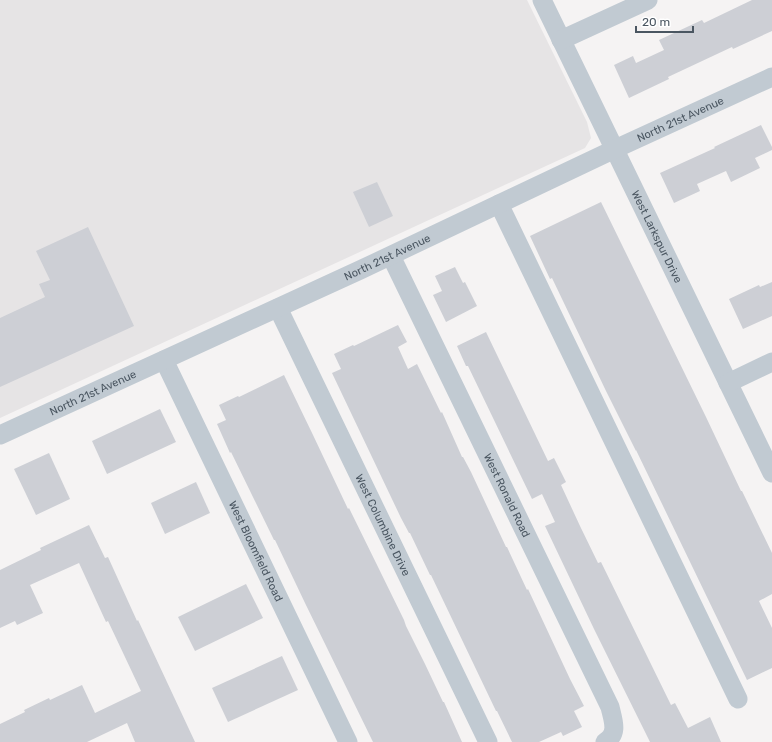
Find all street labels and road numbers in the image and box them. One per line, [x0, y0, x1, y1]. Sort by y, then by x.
street label: North 21st Avenue [635, 94, 726, 145]
street label: West Larkspur Drive [629, 188, 685, 285]
street label: North 21st Avenue [342, 232, 433, 283]
street label: North 21st Avenue [48, 367, 138, 418]
street label: West Ronald Road [481, 451, 533, 540]
street label: West Columbine Drive [352, 472, 413, 578]
street label: West Bloomfield Road [226, 499, 285, 604]

